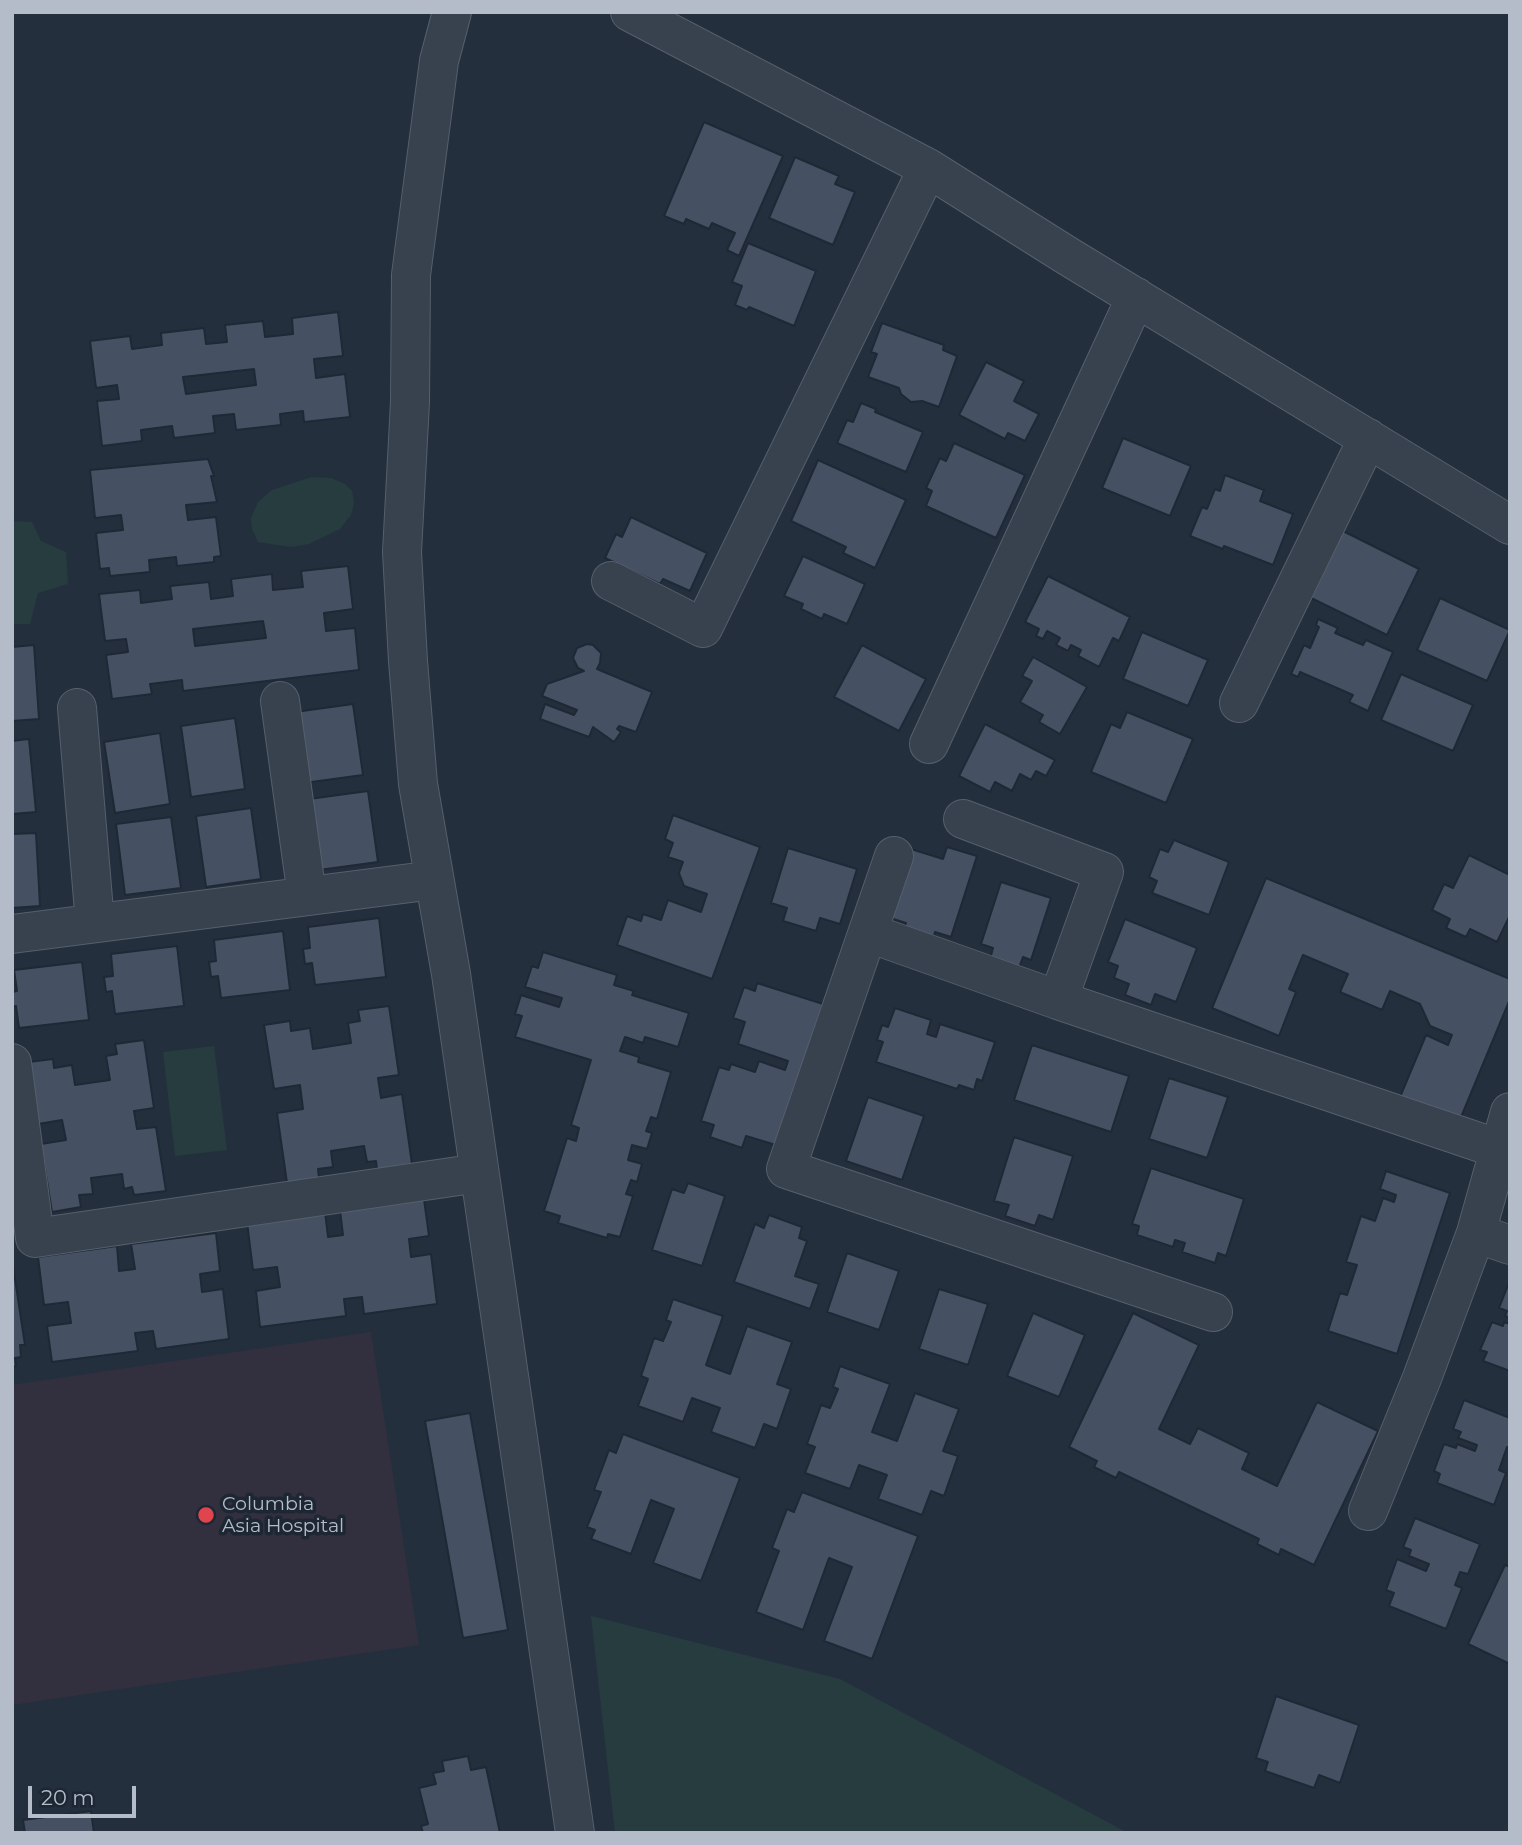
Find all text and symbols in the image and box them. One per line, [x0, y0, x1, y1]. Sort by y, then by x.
place label: Columbia Asia Hospital [222, 1493, 344, 1537]
marker: Columbia Asia Hospital [196, 1505, 216, 1525]
scale bar [32, 1772, 140, 1816]
text: 20 m [41, 1785, 95, 1810]

